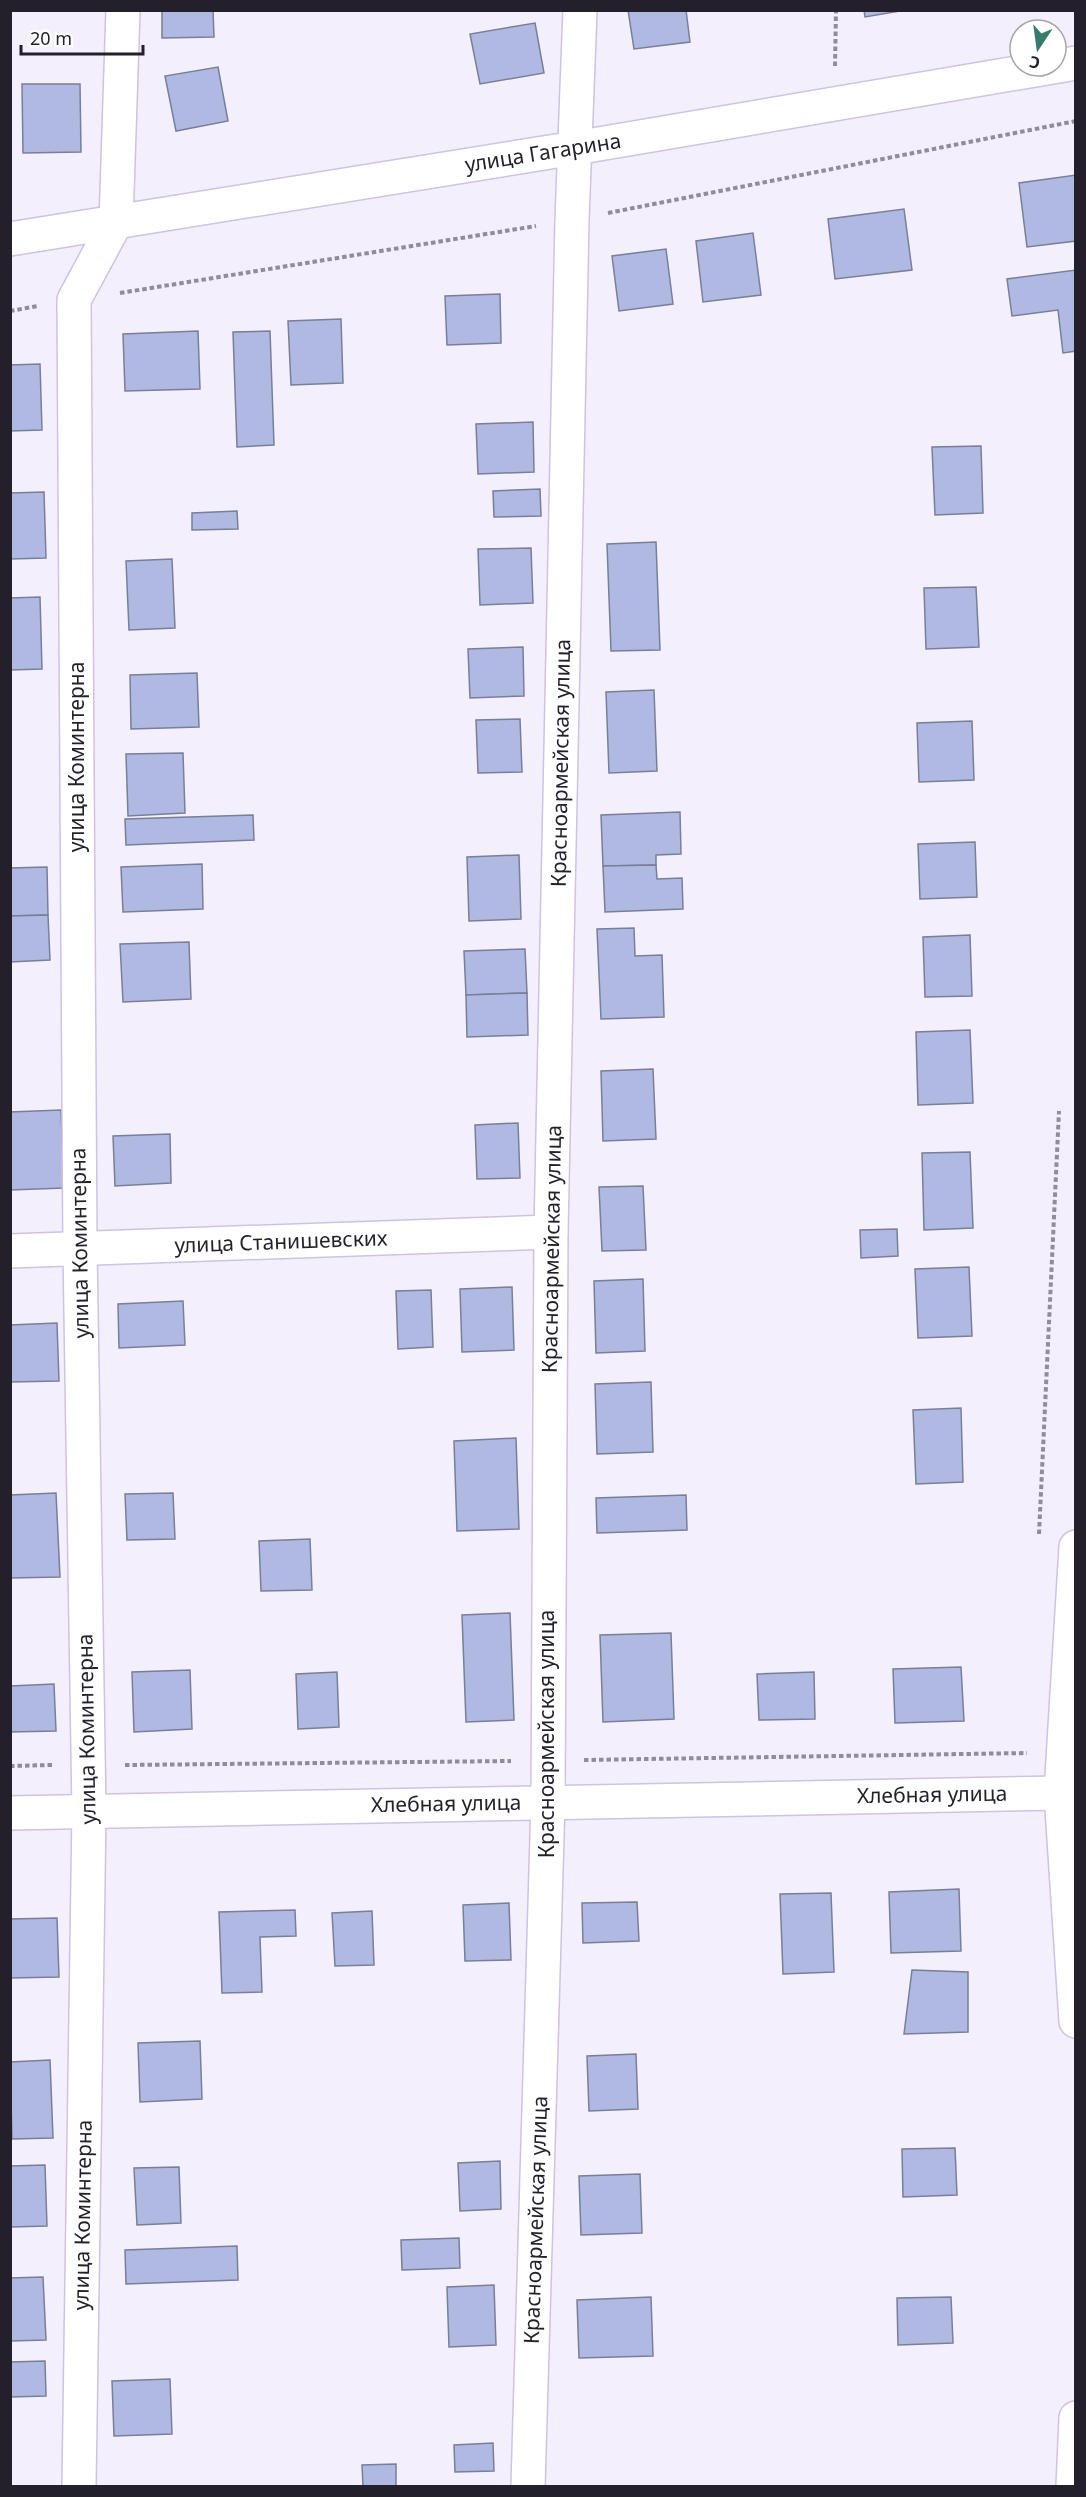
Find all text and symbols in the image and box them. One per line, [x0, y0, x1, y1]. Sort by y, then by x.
scale bar [21, 18, 142, 56]
north arrow [1008, 18, 1068, 78]
text: 20 m [30, 26, 72, 50]
text: С [1027, 51, 1042, 74]
street label: улица Гагарина [463, 126, 623, 178]
street label: Красноармейская улица [544, 639, 576, 887]
street label: улица Коминтерна [62, 662, 90, 852]
street label: Красноармейская улица [535, 1125, 567, 1373]
street label: улица Коминтерна [63, 1147, 95, 1339]
street label: улица Станишевских [174, 1223, 388, 1259]
street label: Красноармейская улица [532, 1610, 560, 1858]
street label: улица Коминтерна [70, 1633, 102, 1825]
street label: Хлебная улица [857, 1779, 1007, 1809]
street label: Хлебная улица [371, 1788, 521, 1818]
street label: Красноармейская улица [517, 2095, 553, 2345]
street label: улица Коминтерна [66, 2119, 98, 2311]

